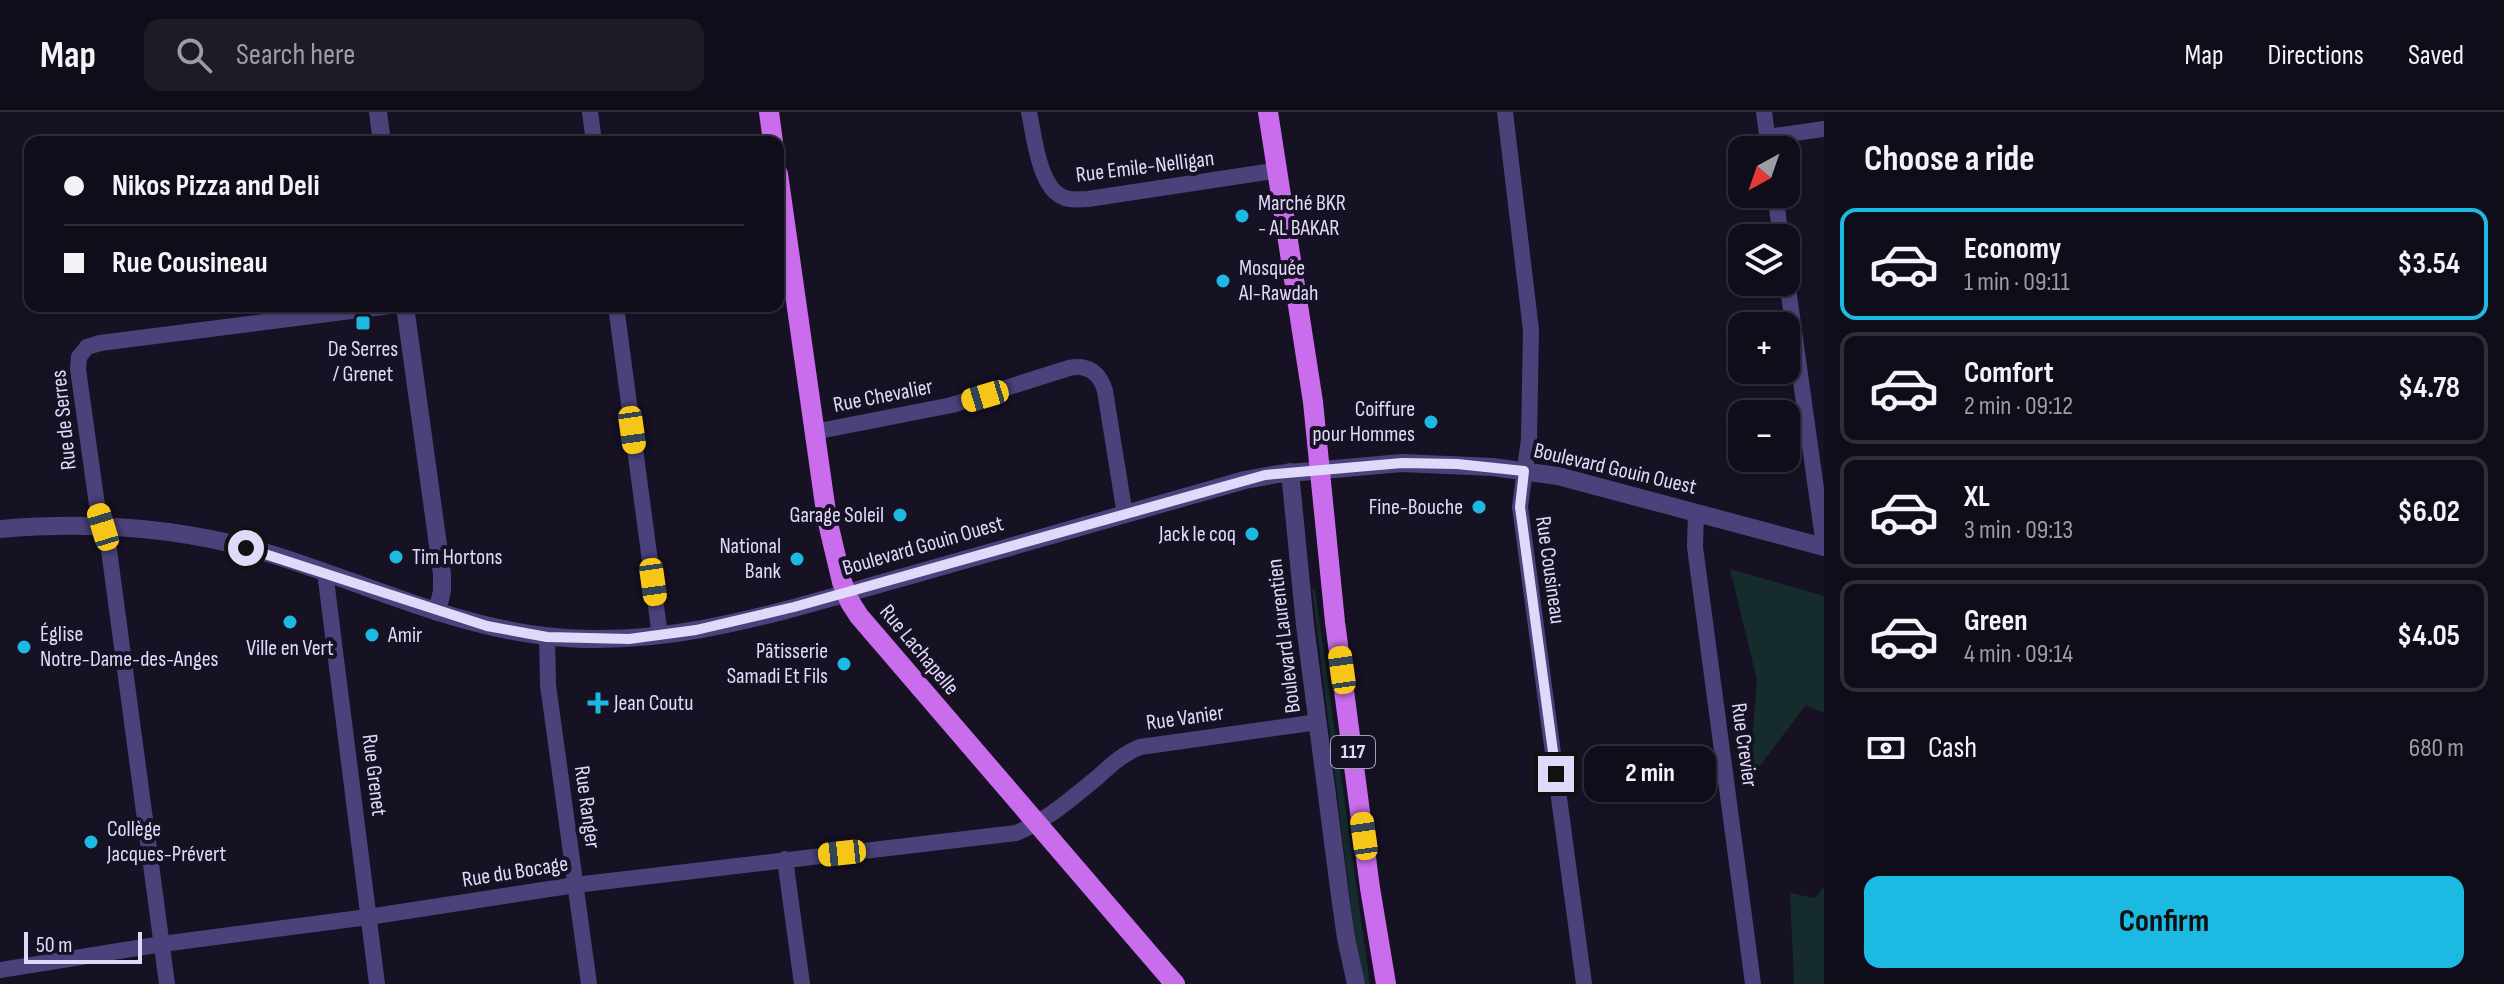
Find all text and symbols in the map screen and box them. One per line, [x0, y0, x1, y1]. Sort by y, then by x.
search box [144, 19, 704, 91]
text: Map [40, 33, 96, 78]
icon: search [172, 33, 216, 77]
text: Search here [236, 37, 355, 73]
text: Map [2185, 39, 2224, 72]
text: Directions [2268, 39, 2364, 72]
text: Saved [2408, 39, 2464, 72]
north arrow [1728, 136, 1800, 208]
map controls [1728, 136, 1800, 472]
text: Choose a ride [1864, 138, 2035, 181]
street label: Rue Emile-Nelligan [1074, 145, 1216, 189]
text: Nikos Pizza and Deli [112, 168, 320, 204]
place label: Marché BKR - AL BAKAR [1258, 190, 1346, 242]
marker: Marché BKR - AL BAKAR [1233, 207, 1251, 225]
button: layers [1728, 224, 1800, 296]
icon: car [1868, 228, 1940, 300]
text: Economy [1964, 231, 2061, 267]
text: Rue Cousineau [112, 245, 268, 281]
text: $3.54 [2397, 246, 2460, 282]
place label: Mosquée Al-Rawdah [1238, 255, 1318, 307]
text: 1 min · 09:11 [1964, 267, 2070, 298]
marker: Mosquée Al-Rawdah [1214, 272, 1232, 290]
button: + [1728, 312, 1800, 384]
marker: De Serres / Grenet [354, 314, 372, 332]
place label: De Serres / Grenet [328, 336, 398, 388]
icon: car [1868, 352, 1940, 424]
text: Comfort [1964, 355, 2054, 391]
street label: Rue de Serres [45, 369, 83, 471]
text: $4.78 [2398, 370, 2460, 406]
street label: Rue Chevalier [831, 373, 935, 419]
car [959, 378, 1011, 414]
text: 2 min · 09:12 [1964, 391, 2073, 422]
place label: Coiffure pour Hommes [1312, 396, 1415, 448]
button: − [1728, 400, 1800, 472]
car [617, 405, 647, 455]
marker: Coiffure pour Hommes [1422, 413, 1440, 431]
street label: Boulevard Gouin Ouest [1531, 437, 1699, 501]
icon: car [1868, 476, 1940, 548]
text: XL [1964, 479, 1990, 515]
place label: Fine-Bouche [1369, 494, 1463, 521]
text: $6.02 [2397, 494, 2460, 530]
marker: Fine-Bouche [1470, 498, 1488, 516]
car [85, 501, 121, 553]
place label: Garage Soleil [790, 502, 884, 529]
marker: Garage Soleil [891, 506, 909, 524]
street label: Boulevard Gouin Ouest [839, 510, 1007, 582]
street label: Rue Cousineau [1529, 514, 1571, 626]
text: 3 min · 09:13 [1964, 515, 2073, 546]
place label: Jack le coq [1158, 521, 1236, 548]
marker: Jack le coq [1243, 525, 1261, 543]
route start [228, 530, 264, 566]
place label: National Bank [719, 533, 782, 585]
place label: Tim Hortons [412, 544, 503, 571]
marker: Tim Hortons [387, 548, 405, 566]
marker: National Bank [788, 550, 806, 568]
car [638, 557, 668, 607]
street label: Boulevard Laurentien [1261, 557, 1307, 715]
street label: Rue Lachapelle [873, 599, 965, 701]
icon: car [1868, 600, 1940, 672]
text: Green [1964, 603, 2028, 639]
marker: Ville en Vert [281, 613, 299, 631]
text: $4.05 [2397, 618, 2460, 654]
place label: Église Notre-Dame-des-Anges [40, 621, 219, 673]
place label: Amir [387, 622, 422, 649]
marker: Amir [363, 626, 381, 644]
place label: Ville en Vert [246, 635, 334, 662]
marker: Église Notre-Dame-des-Anges [15, 638, 33, 656]
place label: Pâtisserie Samadi Et Fils [727, 638, 828, 690]
text: 4 min · 09:14 [1964, 639, 2073, 670]
car [1327, 645, 1357, 695]
marker: Pâtisserie Samadi Et Fils [835, 655, 853, 673]
place label: Jean Coutu [613, 690, 693, 717]
marker: Jean Coutu [589, 694, 607, 712]
street label: Rue Vanier [1144, 699, 1226, 737]
street label: Rue Crevier [1725, 701, 1763, 789]
icon: cash [1864, 726, 1908, 770]
text: Cash [1928, 730, 1977, 766]
street label: Rue Grenet [356, 732, 392, 818]
text: 680 m [2409, 733, 2464, 764]
road number: 117 [1331, 736, 1375, 768]
callout: 2 min [1584, 746, 1716, 802]
route end [1538, 756, 1574, 792]
text: 2 min [1625, 758, 1675, 789]
street label: Rue Ranger [568, 764, 606, 850]
car [1349, 811, 1379, 861]
place label: Collège Jacques-Prévert [106, 816, 227, 868]
marker: Collège Jacques-Prévert [82, 833, 100, 851]
car [817, 839, 867, 867]
street label: Rue du Bocage [460, 850, 570, 894]
button: Confirm [1864, 876, 2464, 968]
scale bar [24, 928, 142, 964]
text: 50 m [36, 932, 72, 959]

